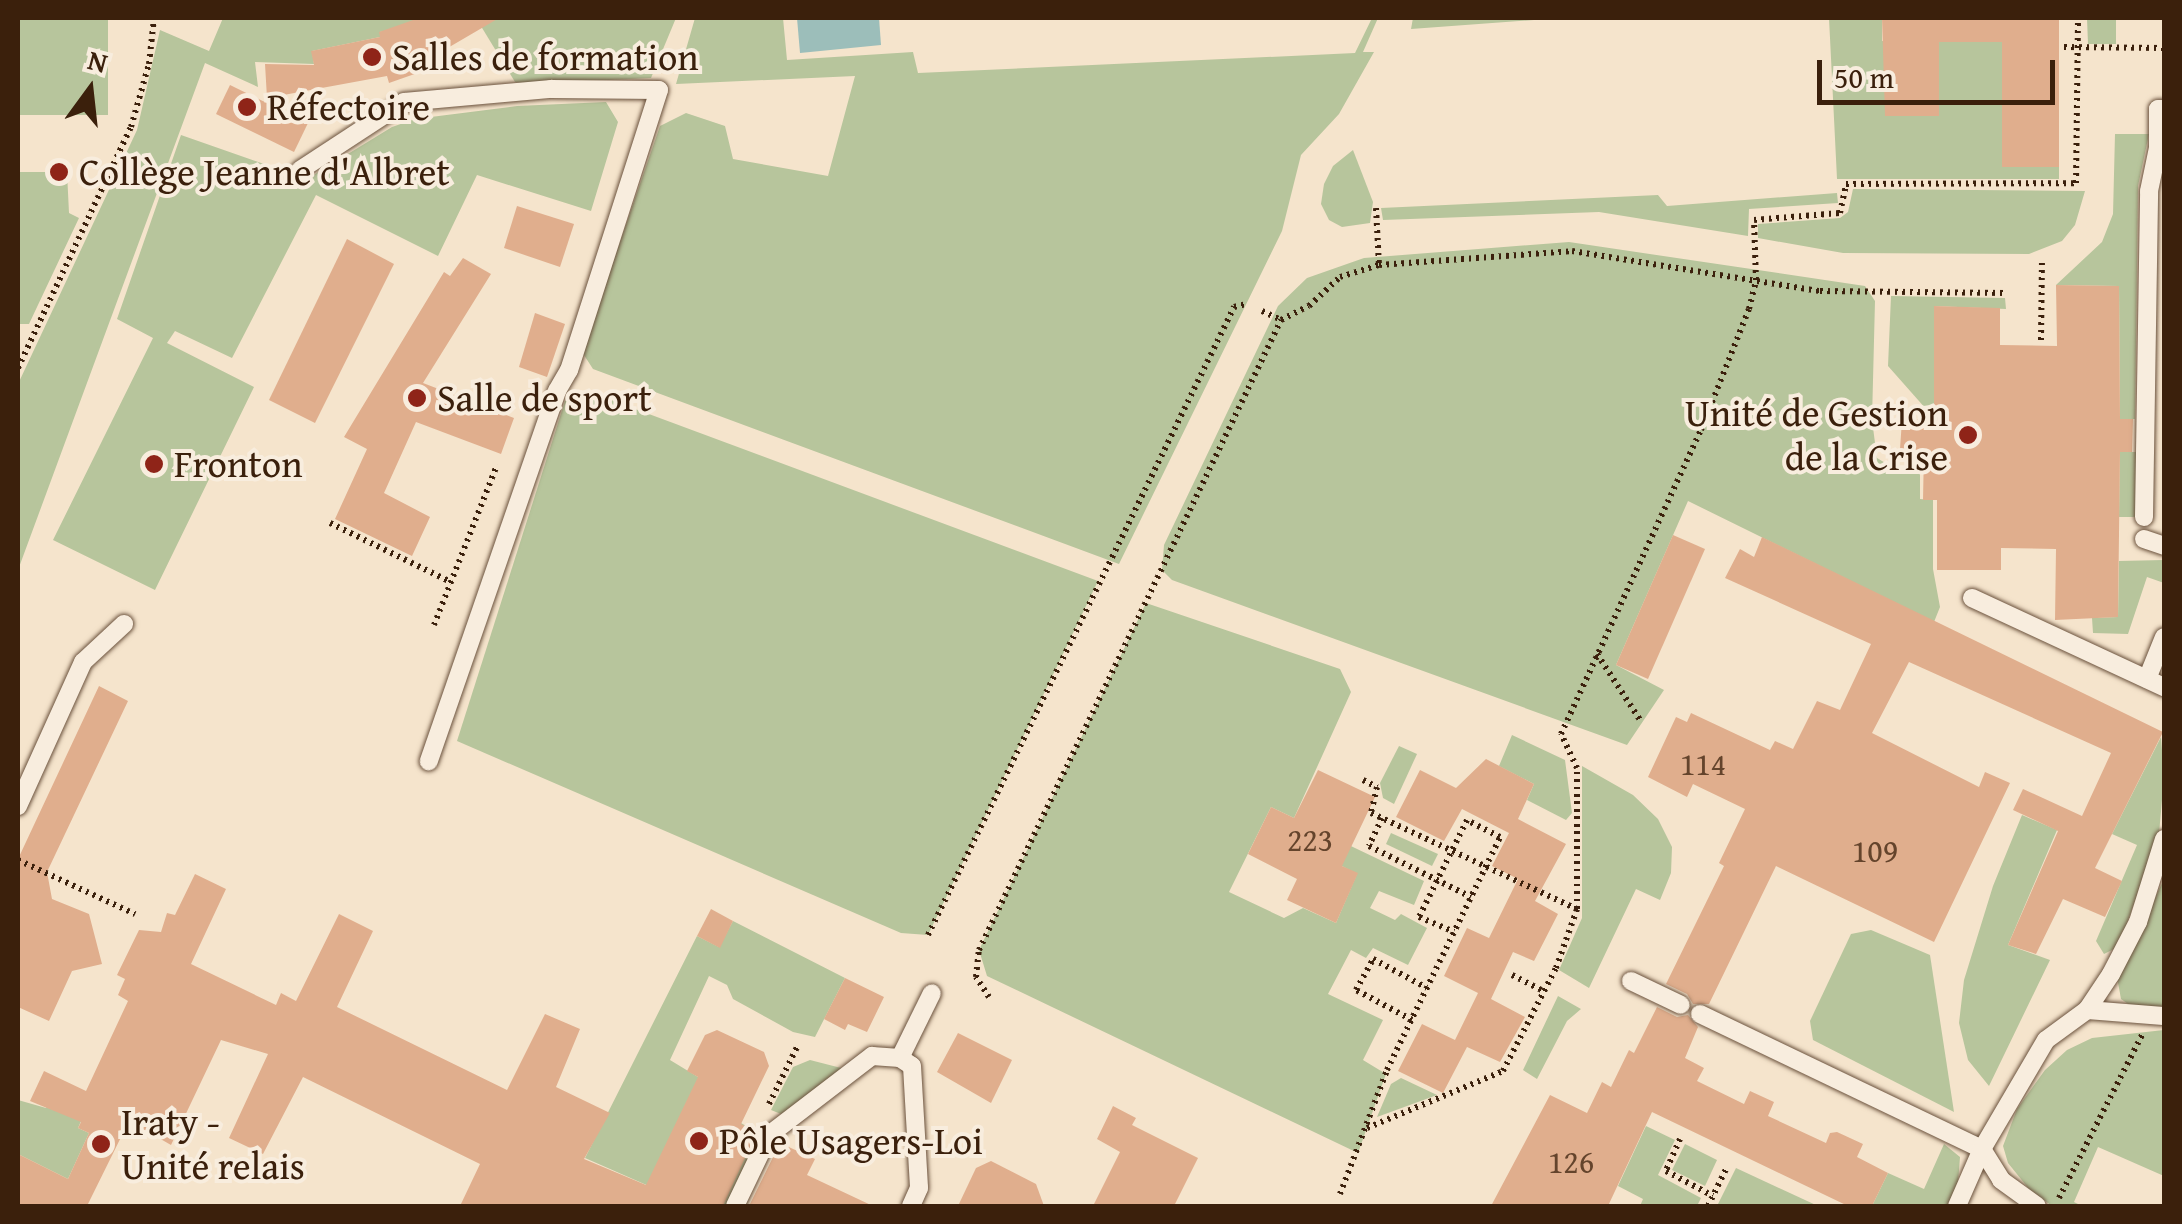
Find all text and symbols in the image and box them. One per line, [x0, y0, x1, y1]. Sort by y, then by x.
place label: Salles de formation [392, 34, 699, 80]
text: N [84, 38, 112, 83]
north arrow [40, 40, 140, 140]
scale bar [1822, 40, 2060, 102]
marker: Salles de formation [361, 46, 383, 68]
text: 50 m [1834, 55, 1894, 99]
place label: Réfectoire [267, 84, 430, 130]
marker: Réfectoire [236, 96, 258, 118]
place label: Collège Jeanne d'Albret [79, 149, 450, 195]
marker: Collège Jeanne d'Albret [48, 161, 70, 183]
place label: Salle de sport [437, 375, 652, 421]
marker: Salle de sport [406, 387, 428, 409]
place label: Unité de Gestion de la Crise [1685, 390, 1948, 479]
marker: Unité de Gestion de la Crise [1957, 424, 1979, 446]
place label: Fronton [174, 441, 302, 487]
marker: Fronton [143, 453, 165, 475]
house number: 114 [1680, 745, 1726, 783]
house number: 223 [1287, 821, 1333, 859]
house number: 109 [1852, 832, 1898, 870]
place label: Iraty - Unité relais [121, 1099, 305, 1188]
place label: Pôle Usagers-Loi [719, 1118, 983, 1164]
marker: Pôle Usagers-Loi [688, 1130, 710, 1152]
marker: Iraty - Unité relais [90, 1133, 112, 1155]
house number: 126 [1548, 1143, 1594, 1181]

